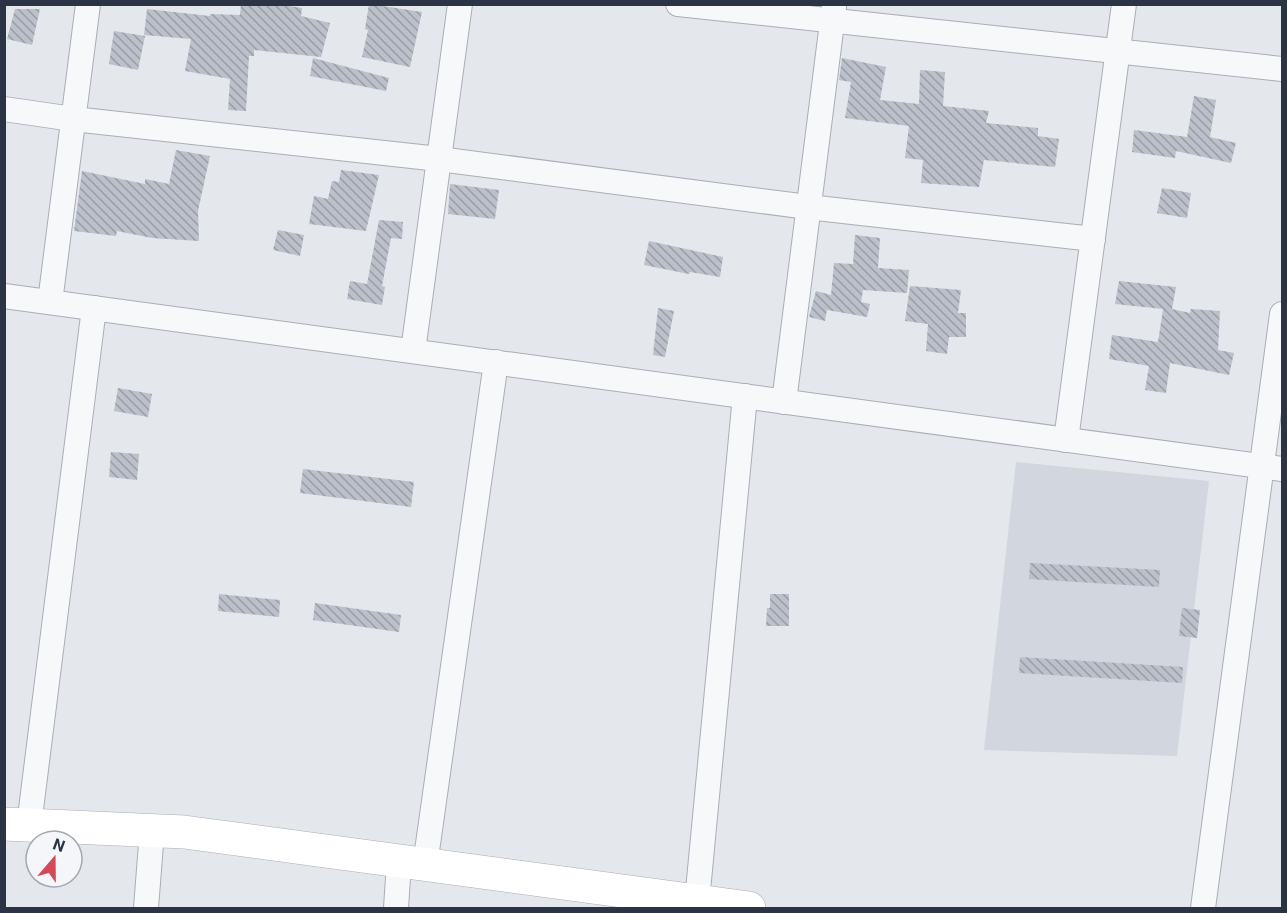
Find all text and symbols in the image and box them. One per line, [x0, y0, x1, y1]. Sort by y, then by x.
north arrow [24, 829, 84, 889]
text: N [50, 835, 68, 856]

